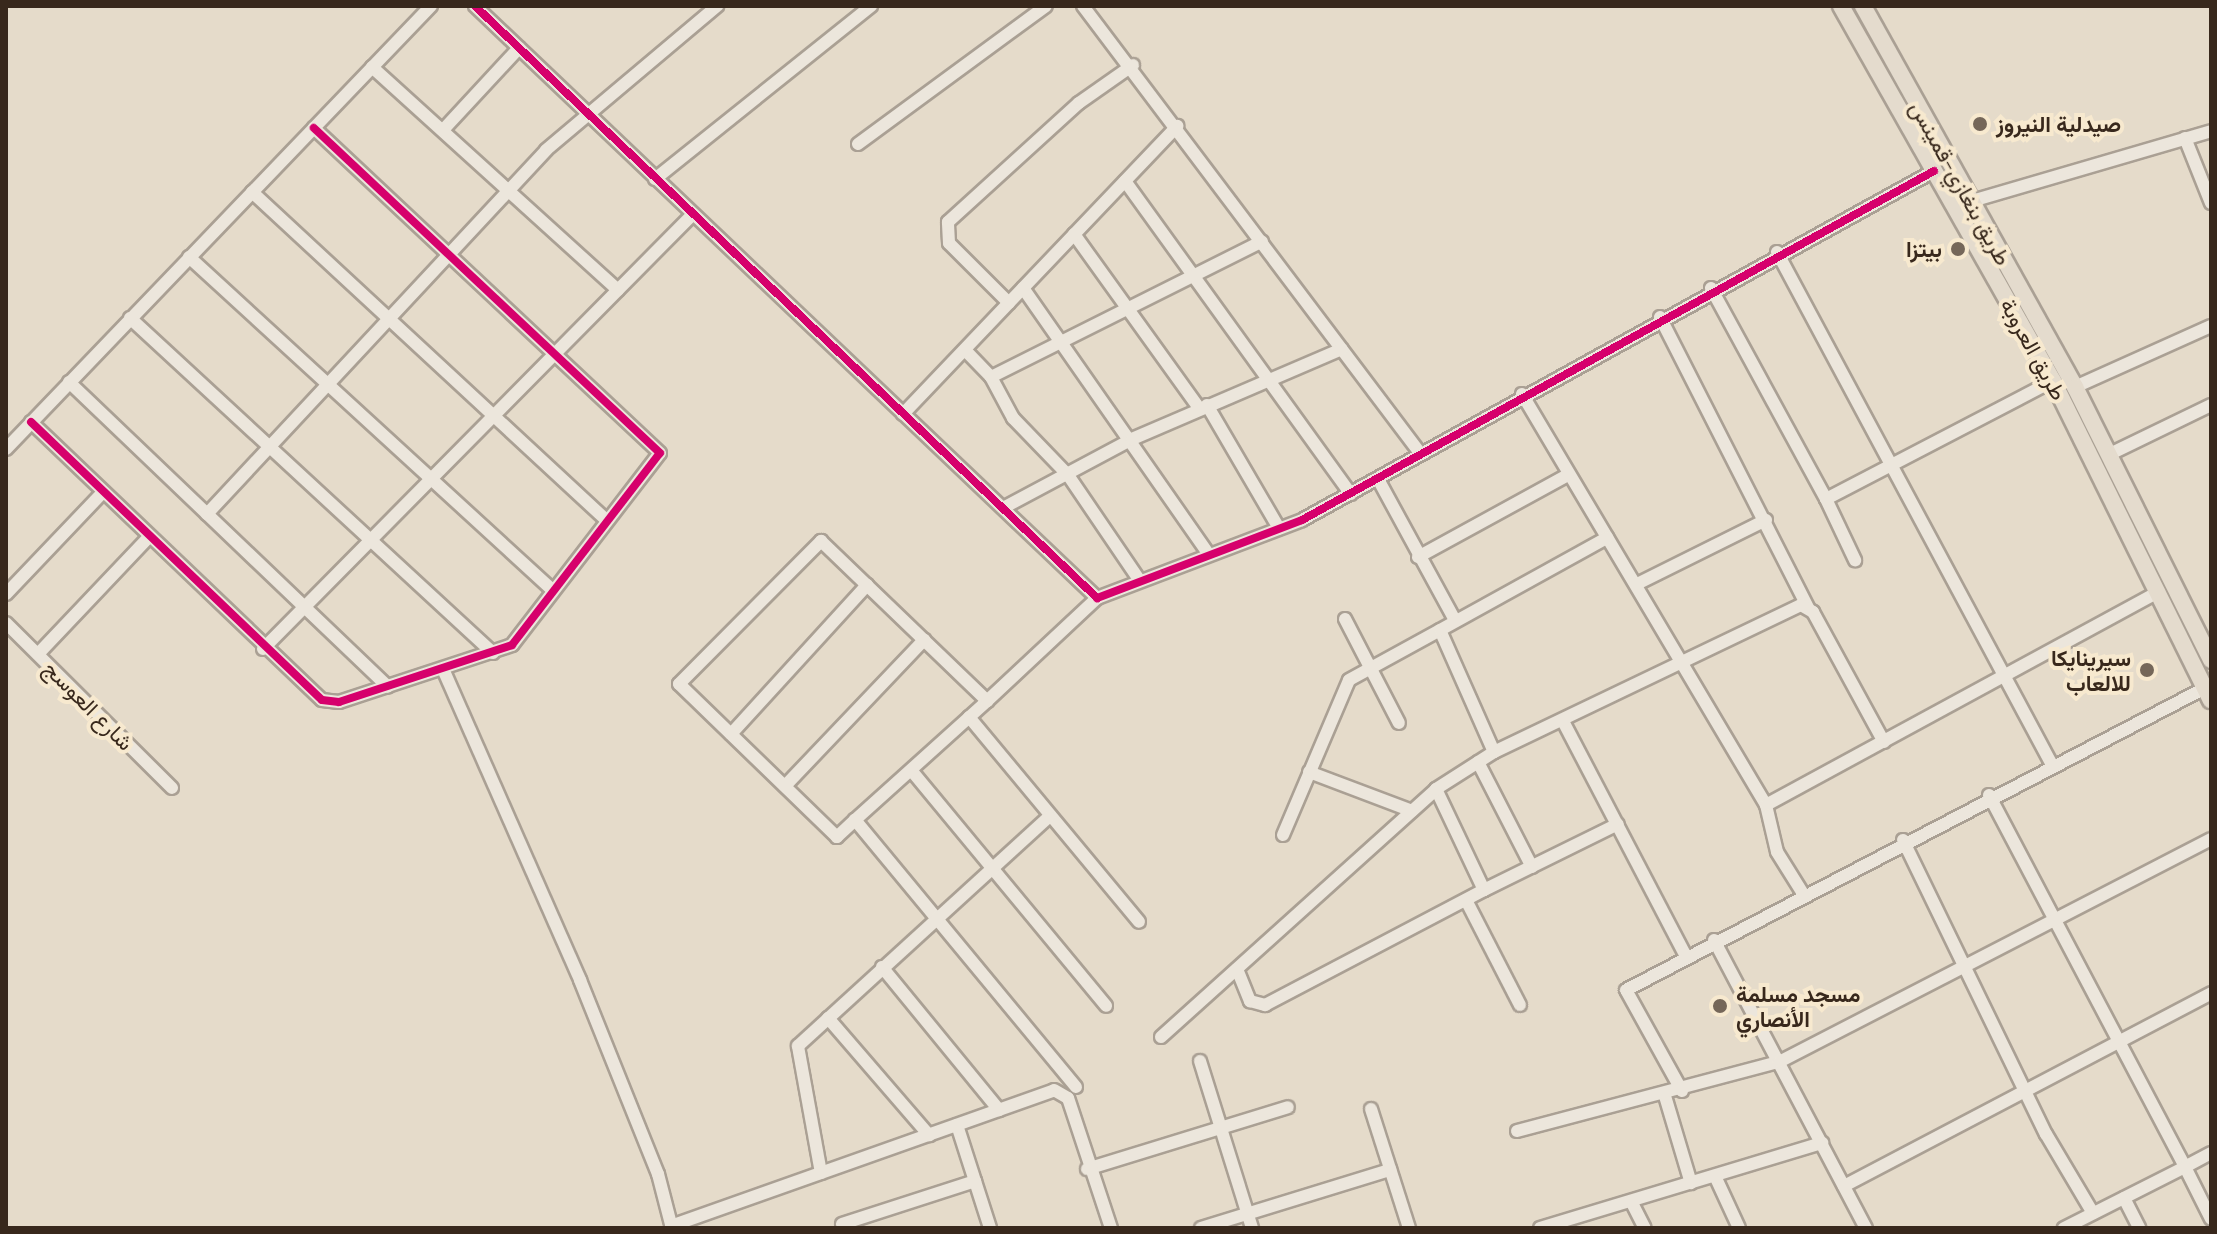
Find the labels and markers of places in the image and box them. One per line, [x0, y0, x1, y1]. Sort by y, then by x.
place label: صيدلية النيروز [1996, 111, 2121, 137]
marker: صيدلية النيروز [1971, 115, 1989, 133]
place label: بيتزا [1906, 236, 1942, 262]
marker: بيتزا [1949, 240, 1967, 258]
place label: سيرينايكا للالعاب [2051, 644, 2131, 696]
marker: سيرينايكا للالعاب [2138, 661, 2156, 679]
place label: مسجد مسلمة الأنصاري [1736, 980, 1860, 1032]
marker: مسجد مسلمة الأنصاري [1711, 997, 1729, 1015]

